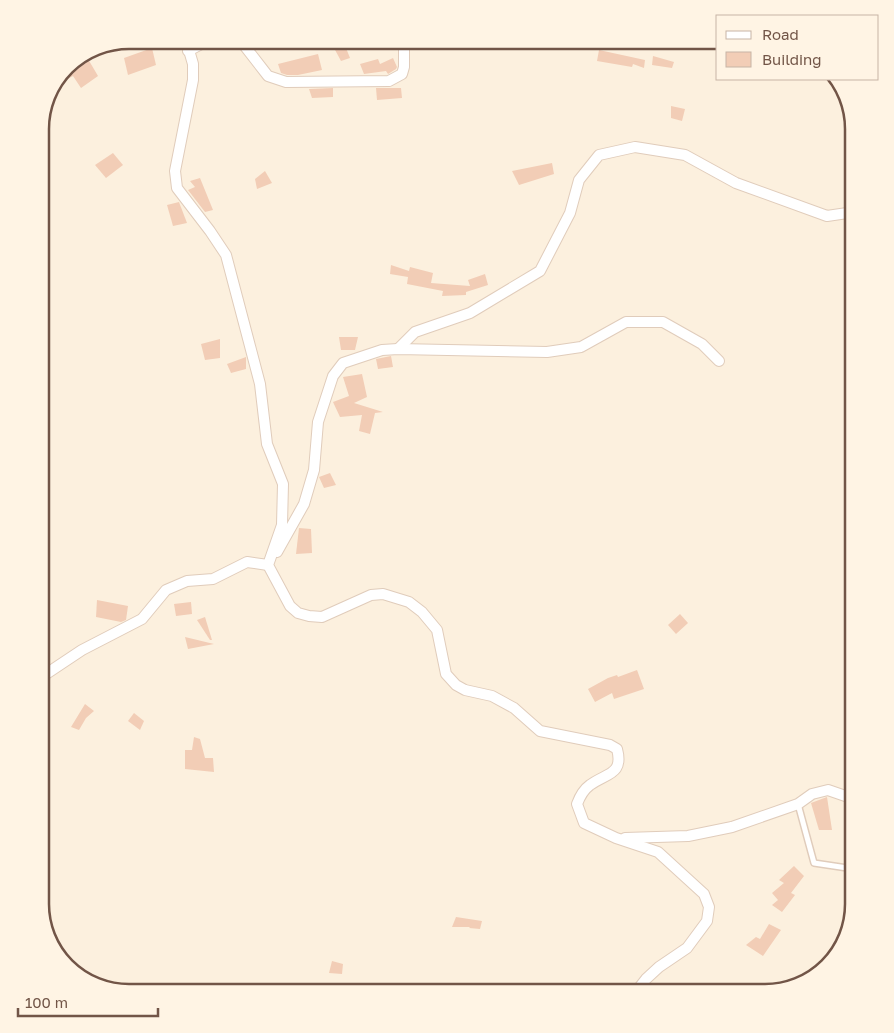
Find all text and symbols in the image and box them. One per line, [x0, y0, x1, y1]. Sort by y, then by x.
legend [716, 15, 879, 80]
text: Road [762, 25, 799, 43]
text: Building [762, 50, 822, 68]
scale bar [18, 986, 158, 1018]
text: 100 m [25, 993, 68, 1011]

